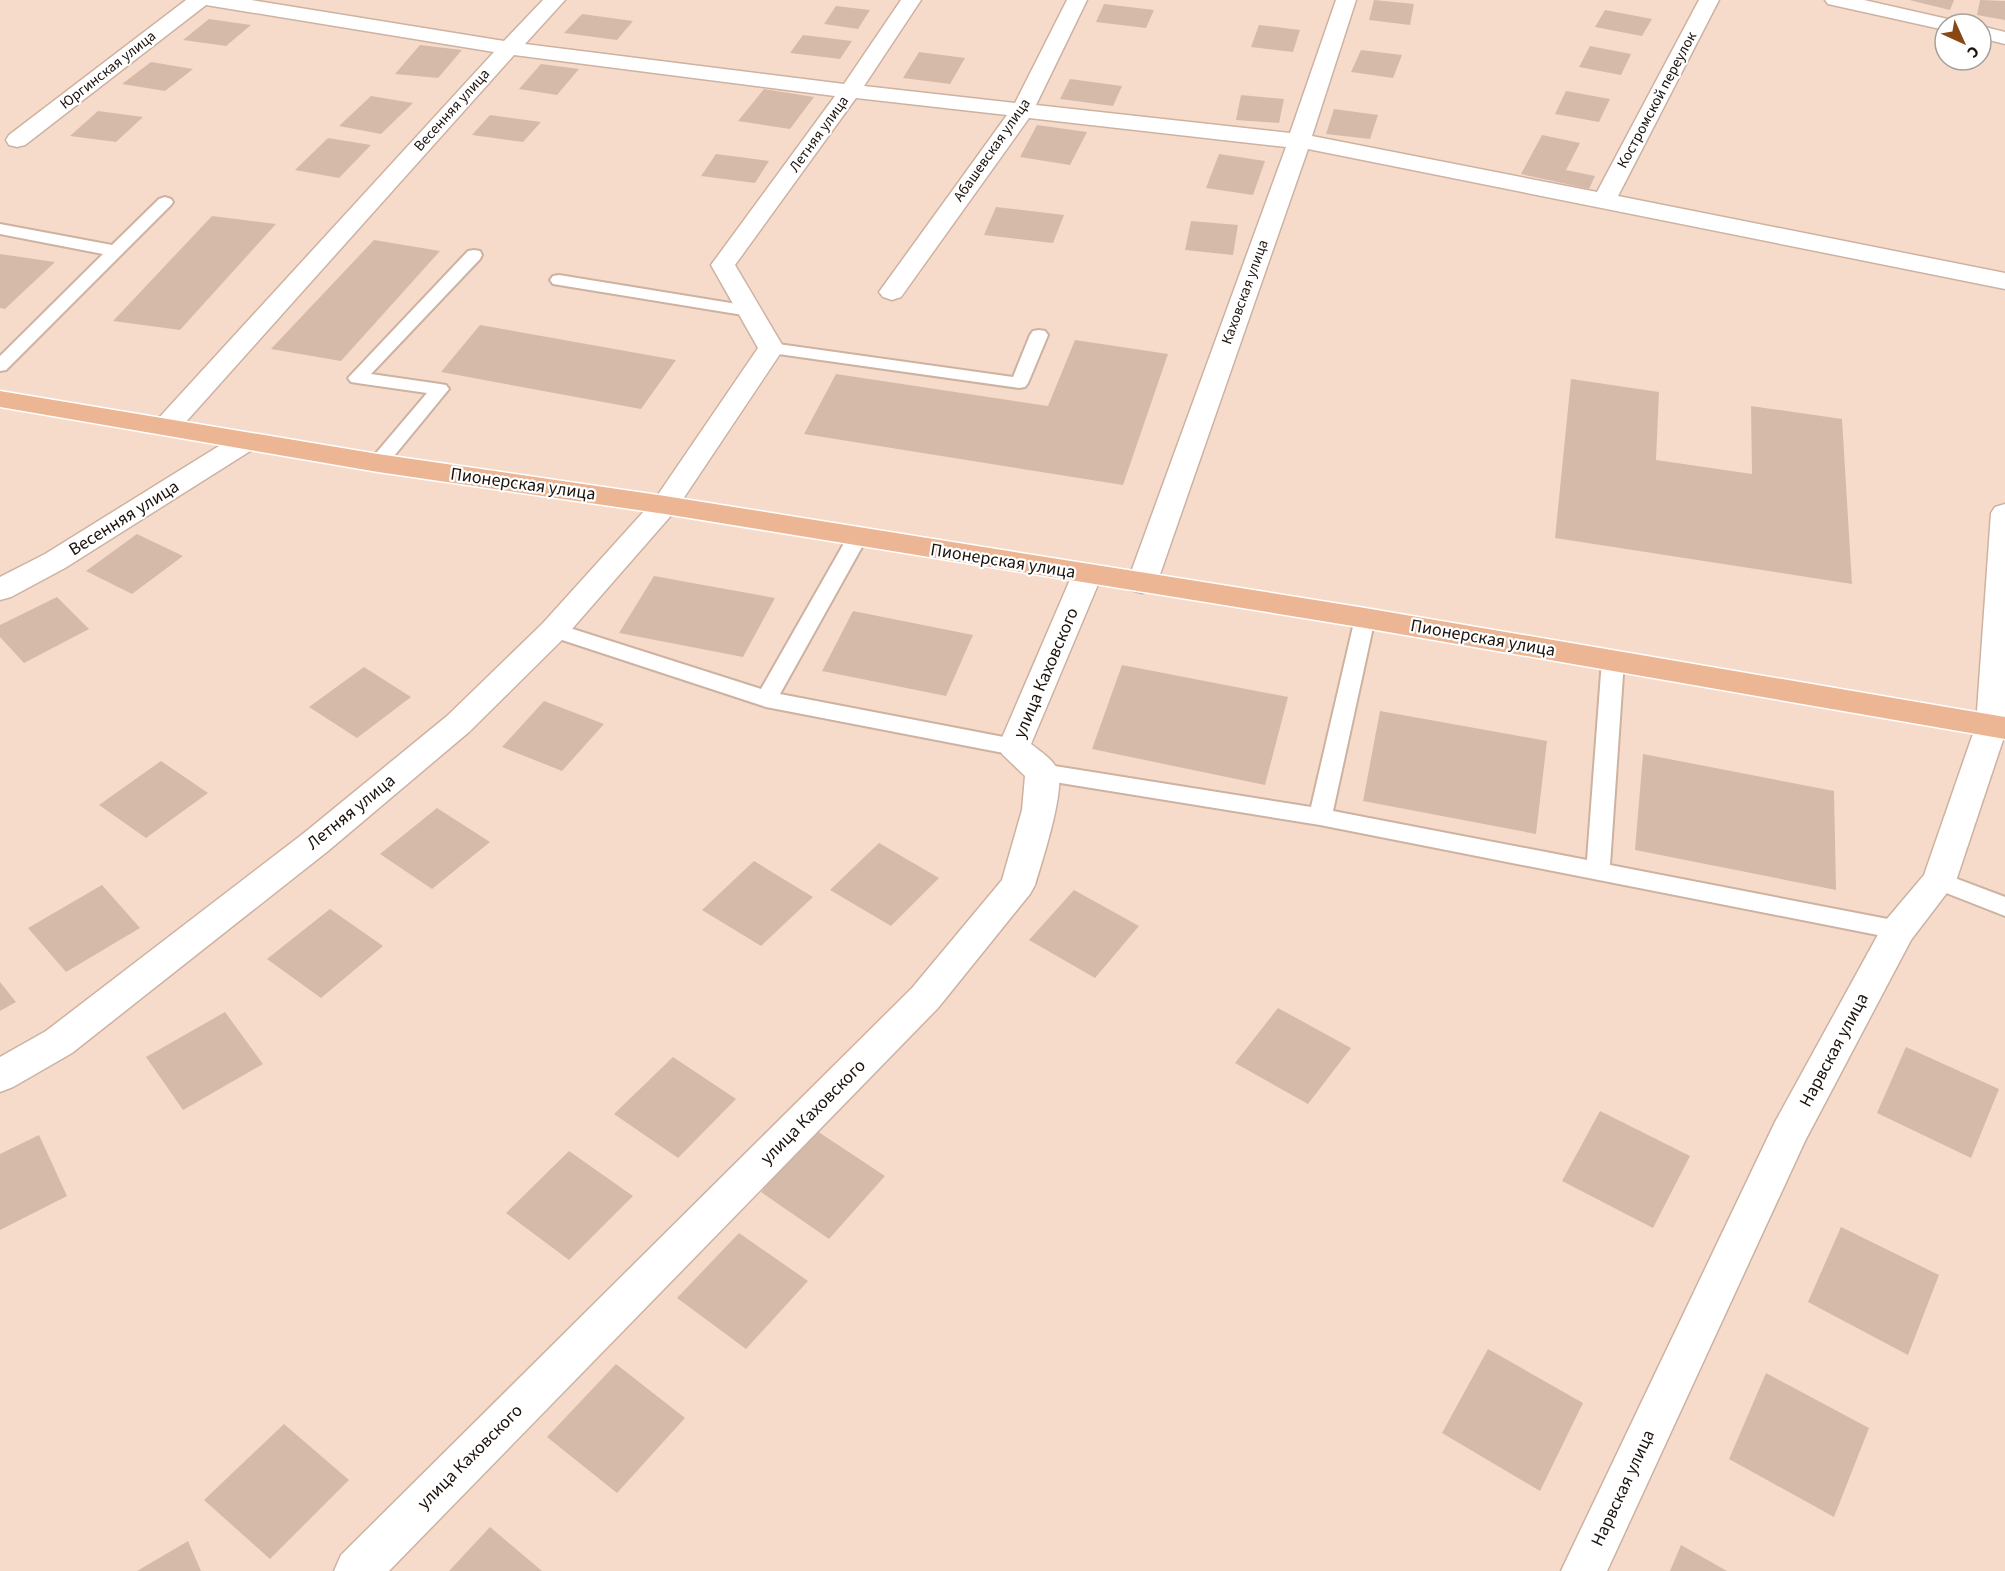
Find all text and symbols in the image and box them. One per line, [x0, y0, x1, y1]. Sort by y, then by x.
north arrow [1933, 12, 1993, 72]
street label: Юргинская улица [56, 26, 160, 114]
street label: Костромской переулок [1612, 28, 1702, 172]
text: С [1962, 41, 1984, 63]
street label: Весенняя улица [409, 64, 495, 156]
street label: Летняя улица [784, 91, 854, 177]
street label: Абашевская улица [948, 94, 1036, 206]
street label: Каховская улица [1216, 237, 1274, 347]
street label: Пионерская улица [449, 461, 597, 507]
street label: Весенняя улица [64, 474, 184, 562]
street label: Пионерская улица [929, 537, 1077, 585]
street label: улица Каховского [1007, 604, 1085, 742]
street label: Пионерская улица [1409, 613, 1557, 663]
street label: Летняя улица [301, 768, 401, 856]
street label: Нарвская улица [1793, 988, 1875, 1112]
street label: улица Каховского [755, 1054, 871, 1170]
street label: улица Каховского [412, 1399, 528, 1515]
street label: Нарвская улица [1585, 1426, 1661, 1550]

